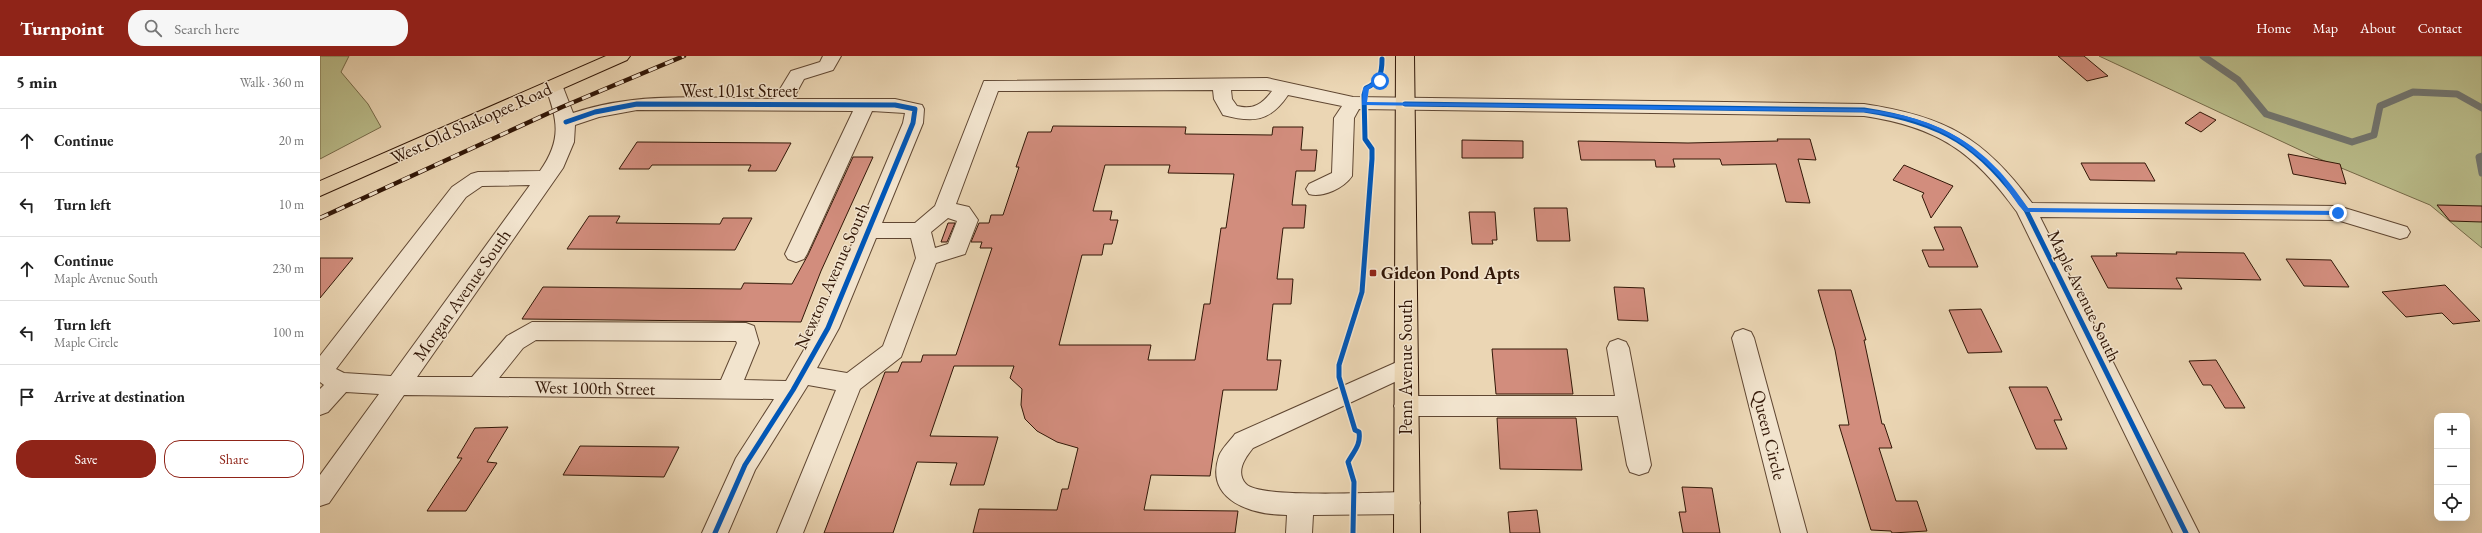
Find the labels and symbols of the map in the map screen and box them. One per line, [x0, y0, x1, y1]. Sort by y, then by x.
route start [1371, 72, 1389, 90]
street label: West Old Shakopee Road [387, 76, 556, 168]
street label: West 101st Street [680, 79, 798, 102]
street label: Newton Avenue South [789, 199, 874, 353]
route end [2329, 204, 2347, 222]
street label: Morgan Avenue South [407, 224, 516, 365]
street label: Maple Avenue South [2043, 226, 2126, 366]
place label: Gideon Pond Apts [1381, 261, 1520, 284]
marker: Gideon Pond Apts [1368, 268, 1378, 278]
street label: Penn Avenue South [1394, 299, 1417, 435]
street label: West 100th Street [534, 375, 656, 400]
street label: Queen Circle [1747, 387, 1792, 482]

